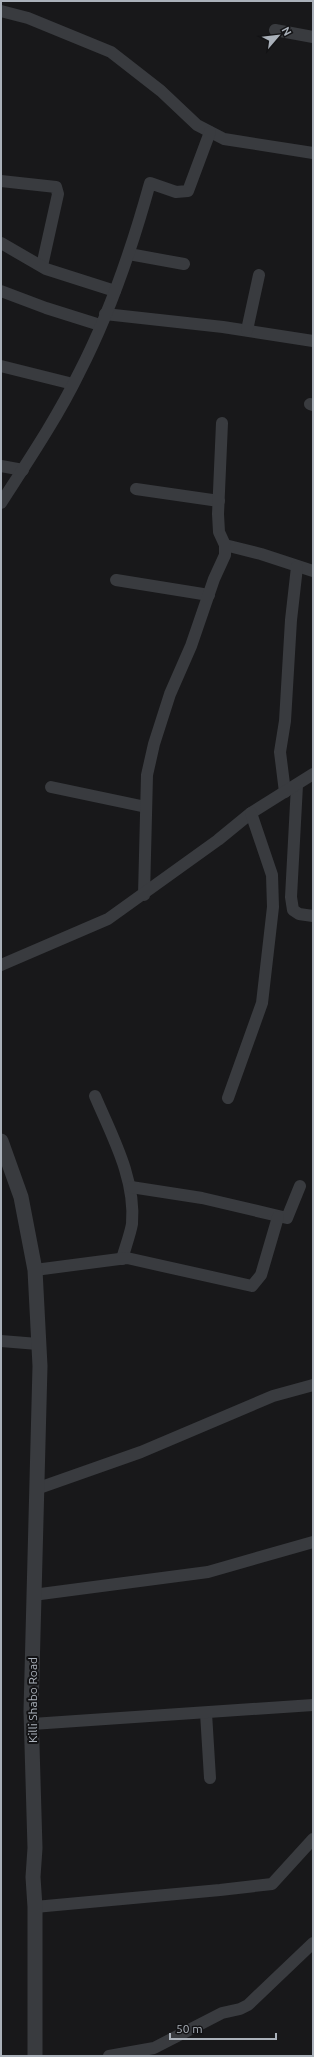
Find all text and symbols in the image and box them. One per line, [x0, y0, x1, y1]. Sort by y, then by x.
north arrow [258, 16, 298, 56]
text: N [280, 25, 294, 38]
street label: Killi Shabo Road [26, 1657, 39, 1743]
scale bar [170, 2015, 276, 2041]
text: 50 m [176, 2022, 203, 2035]

